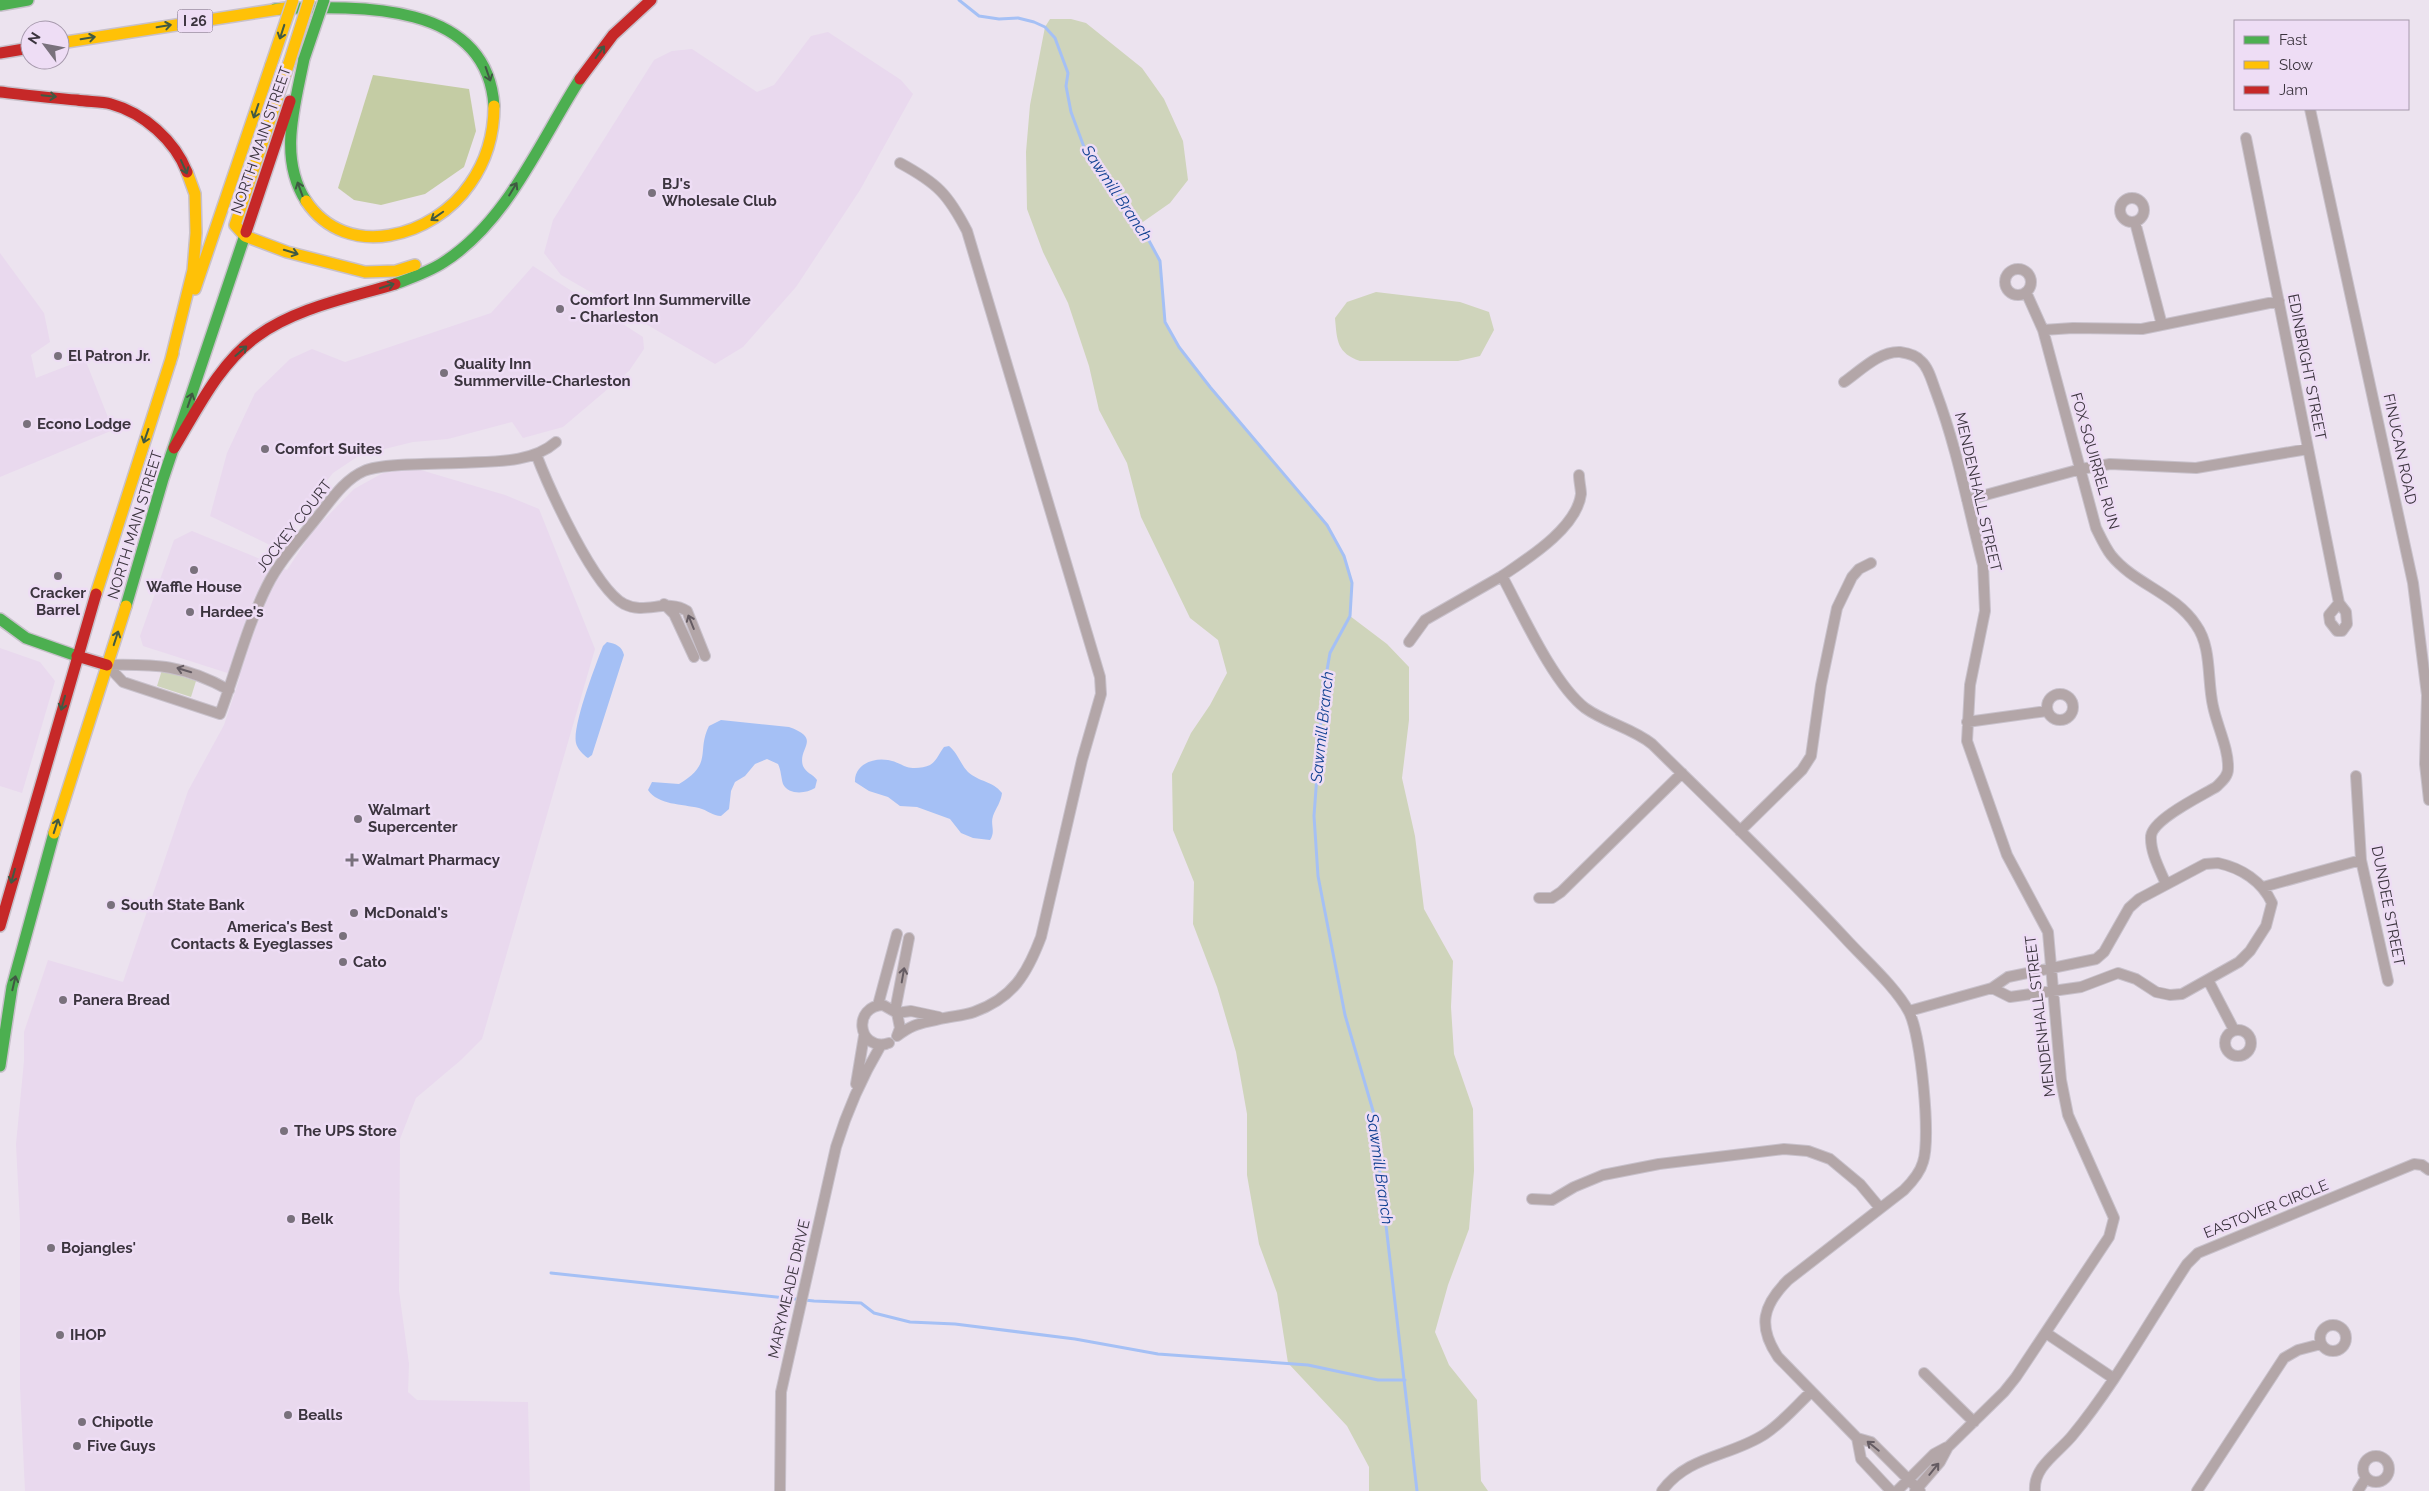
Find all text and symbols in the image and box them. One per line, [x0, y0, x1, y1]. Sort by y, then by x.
road number: I 26 [178, 10, 212, 32]
north arrow [20, 20, 70, 70]
one-way arrow [155, 20, 171, 30]
legend [2234, 20, 2409, 110]
one-way arrow [277, 24, 286, 40]
text: N [24, 29, 44, 47]
text: Fast [2279, 31, 2307, 49]
one-way arrow [79, 33, 95, 43]
one-way arrow [595, 45, 605, 59]
text: Slow [2279, 56, 2313, 74]
street label: NORTH MAIN STREET [227, 64, 295, 216]
one-way arrow [484, 66, 494, 82]
text: Jam [2279, 81, 2308, 99]
one-way arrow [40, 91, 56, 101]
one-way arrow [250, 103, 260, 119]
water label: Sawmill Branch [1077, 140, 1156, 245]
one-way arrow [180, 159, 190, 174]
place label: BJ's Wholesale Club [662, 175, 777, 210]
one-way arrow [295, 182, 304, 198]
one-way arrow [508, 182, 518, 196]
marker: BJ's Wholesale Club [646, 187, 658, 199]
one-way arrow [431, 211, 444, 222]
one-way arrow [282, 248, 298, 258]
one-way arrow [379, 280, 395, 290]
place label: Comfort Inn Summerville - Charleston [570, 291, 751, 326]
street label: EDINBRIGHT STREET [2284, 292, 2330, 442]
marker: Comfort Inn Summerville - Charleston [554, 303, 566, 315]
one-way arrow [234, 345, 247, 357]
place label: El Patron Jr. [68, 347, 151, 365]
marker: El Patron Jr. [52, 350, 64, 362]
place label: Quality Inn Summerville-Charleston [454, 355, 631, 390]
marker: Quality Inn Summerville-Charleston [438, 367, 450, 379]
street label: FOX SQUIRREL RUN [2067, 391, 2123, 531]
one-way arrow [186, 392, 195, 408]
street label: FINUCAN ROAD [2379, 392, 2421, 506]
street label: MENDENHALL STREET [1951, 411, 2005, 573]
place label: Econo Lodge [37, 415, 131, 433]
marker: Econo Lodge [21, 418, 33, 430]
one-way arrow [141, 427, 151, 443]
place label: Comfort Suites [275, 440, 382, 458]
marker: Comfort Suites [259, 443, 271, 455]
street label: NORTH MAIN STREET [104, 449, 166, 601]
street label: JOCKEY COURT [252, 476, 336, 576]
marker: Waffle House [188, 564, 200, 576]
marker: Cracker Barrel [52, 570, 64, 582]
place label: Waffle House [146, 578, 242, 596]
place label: Cracker Barrel [30, 584, 86, 619]
place label: Hardee's [200, 603, 264, 621]
marker: Hardee's [184, 606, 196, 618]
one-way arrow [686, 615, 695, 630]
one-way arrow [111, 631, 121, 647]
one-way arrow [177, 665, 193, 675]
water label: Sawmill Branch [1307, 670, 1337, 785]
one-way arrow [58, 694, 68, 710]
place label: Walmart Supercenter [368, 801, 458, 836]
marker: Walmart Supercenter [352, 813, 364, 825]
one-way arrow [51, 819, 61, 835]
street label: DUNDEE STREET [2368, 844, 2408, 968]
place label: Walmart Pharmacy [362, 851, 501, 869]
marker: Walmart Pharmacy [346, 854, 358, 866]
one-way arrow [8, 867, 18, 883]
place label: South State Bank [121, 896, 245, 914]
marker: South State Bank [105, 899, 117, 911]
place label: McDonald's [364, 904, 448, 922]
marker: McDonald's [348, 907, 360, 919]
place label: America's Best Contacts & Eyeglasses [171, 918, 333, 953]
marker: America's Best Contacts & Eyeglasses [337, 930, 349, 942]
street label: MENDENHALL STREET [2021, 934, 2059, 1098]
place label: Cato [353, 953, 387, 971]
marker: Cato [337, 956, 349, 968]
one-way arrow [898, 967, 908, 983]
one-way arrow [10, 976, 19, 992]
place label: Panera Bread [73, 991, 170, 1009]
marker: Panera Bread [57, 994, 69, 1006]
water label: Sawmill Branch [1363, 1111, 1397, 1226]
place label: The UPS Store [294, 1122, 397, 1140]
marker: The UPS Store [278, 1125, 290, 1137]
street label: EASTOVER CIRCLE [2201, 1176, 2331, 1242]
place label: Belk [301, 1210, 334, 1228]
marker: Belk [285, 1213, 297, 1225]
street label: MARYMEADE DRIVE [764, 1218, 814, 1360]
place label: Bojangles' [61, 1239, 136, 1257]
marker: Bojangles' [45, 1242, 57, 1254]
place label: IHOP [70, 1326, 107, 1344]
marker: IHOP [54, 1329, 66, 1341]
place label: Bealls [298, 1406, 343, 1424]
marker: Bealls [282, 1409, 294, 1421]
place label: Chipotle [92, 1413, 153, 1431]
marker: Chipotle [76, 1416, 88, 1428]
place label: Five Guys [87, 1437, 156, 1455]
marker: Five Guys [71, 1440, 83, 1452]
one-way arrow [1867, 1441, 1880, 1452]
one-way arrow [1928, 1462, 1940, 1475]

